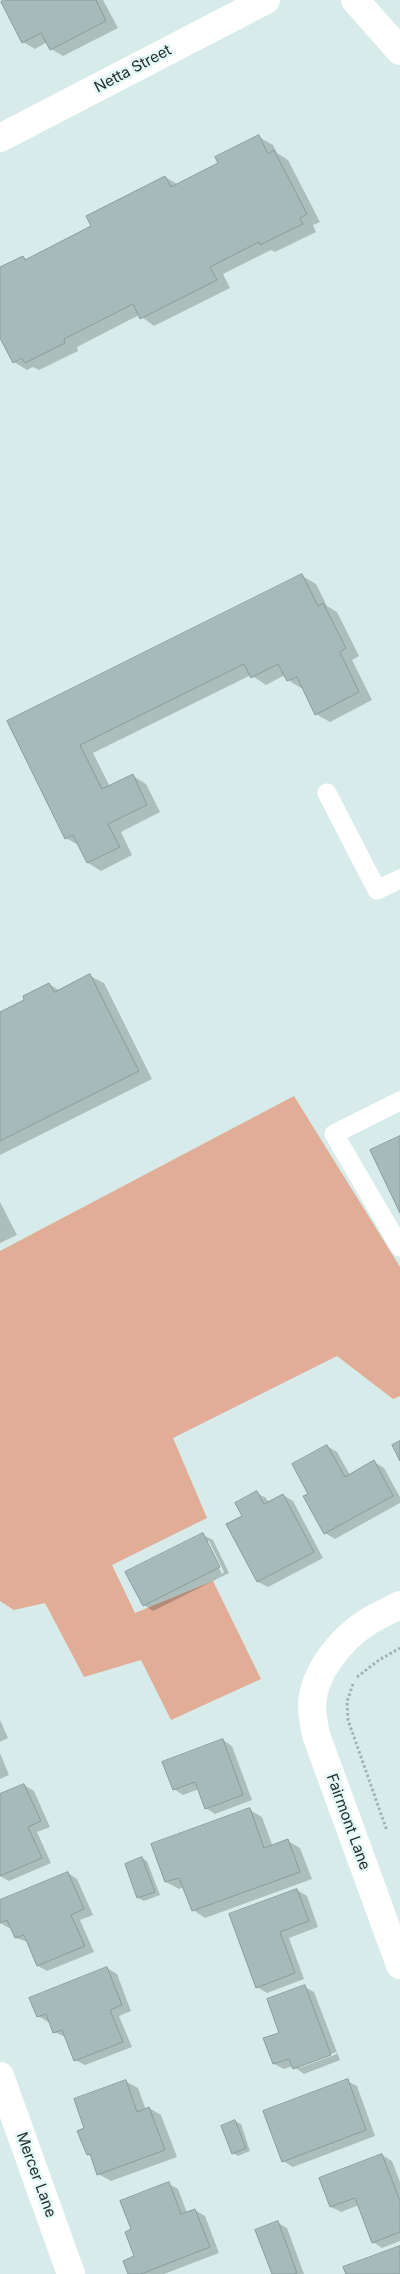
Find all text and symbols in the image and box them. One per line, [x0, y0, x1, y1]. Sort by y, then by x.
street label: Netta Street [91, 41, 175, 97]
street label: Fairmont Lane [322, 1771, 374, 1873]
street label: Mercer Lane [12, 2130, 60, 2220]

